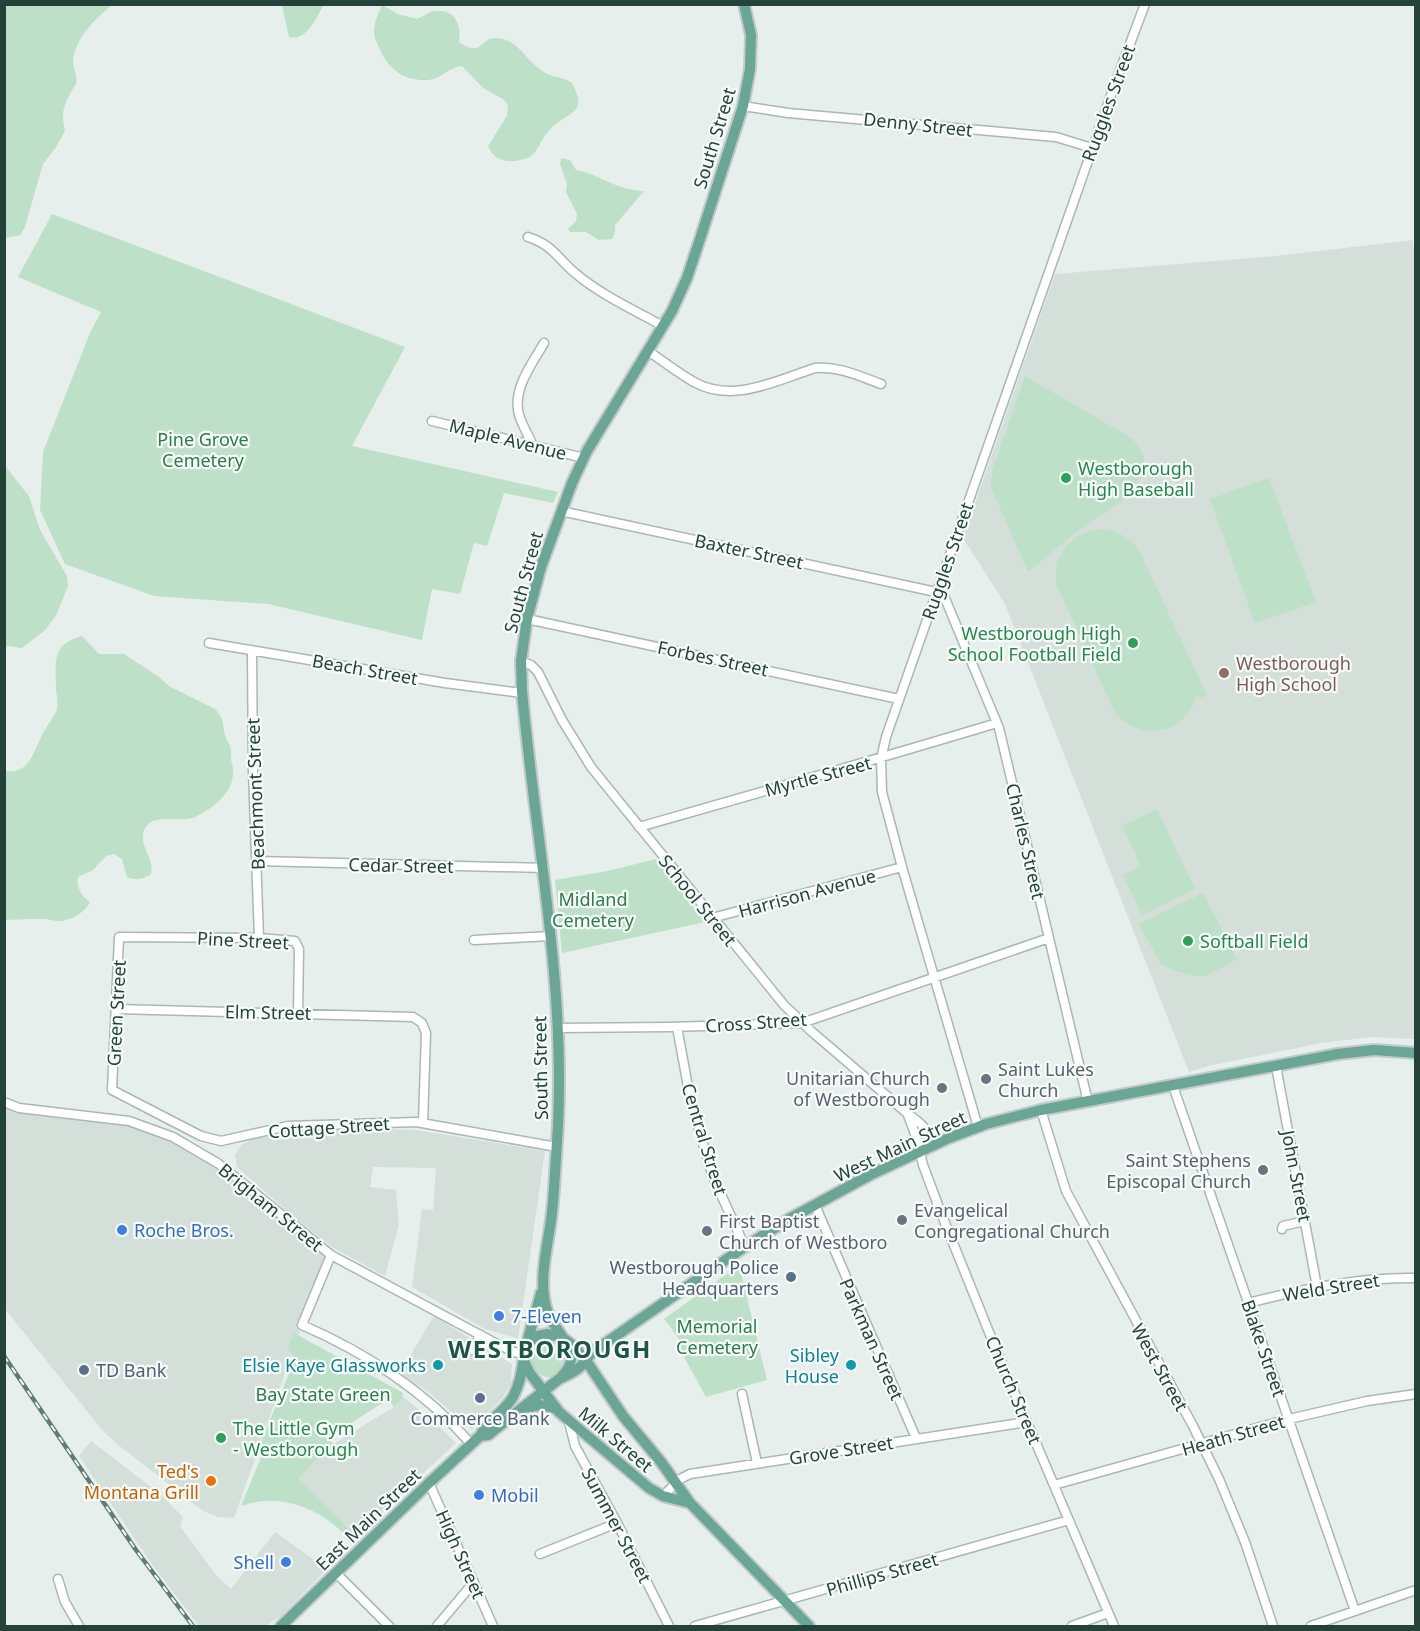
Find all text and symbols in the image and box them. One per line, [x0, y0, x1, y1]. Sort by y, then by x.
street label: Ruggles Street [1076, 41, 1140, 165]
street label: South Street [687, 84, 741, 191]
street label: Denny Street [862, 106, 974, 142]
street label: Maple Avenue [447, 413, 569, 465]
park label: Pine Grove Cemetery [157, 427, 249, 472]
place label: Westborough High Baseball [1078, 456, 1194, 501]
marker: Westborough High Baseball [1059, 471, 1073, 485]
street label: Ruggles Street [916, 499, 978, 623]
street label: South Street [498, 528, 548, 636]
street label: Baxter Street [693, 528, 806, 574]
place label: Westborough High School Football Field [948, 621, 1121, 666]
street label: Forbes Street [656, 635, 771, 682]
marker: Westborough High School Football Field [1126, 636, 1140, 650]
street label: Beach Street [310, 648, 420, 690]
place label: Westborough High School [1236, 651, 1351, 696]
marker: Westborough High School [1217, 666, 1231, 680]
street label: Beachmont Street [240, 717, 270, 870]
street label: Myrtle Street [762, 750, 874, 802]
street label: Charles Street [1001, 781, 1051, 902]
street label: School Street [654, 849, 743, 951]
street label: Cedar Street [348, 852, 454, 878]
street label: Harrison Avenue [736, 863, 878, 923]
park label: Midland Cemetery [552, 887, 635, 932]
street label: Pine Street [197, 926, 290, 954]
place label: Softball Field [1200, 929, 1308, 953]
marker: Softball Field [1181, 934, 1195, 948]
street label: Green Street [101, 959, 131, 1067]
street label: Elm Street [225, 999, 312, 1025]
street label: Cross Street [705, 1006, 808, 1038]
street label: South Street [527, 1015, 553, 1120]
place label: Saint Lukes Church [998, 1057, 1094, 1102]
place label: Unitarian Church of Westborough [786, 1066, 930, 1111]
marker: Saint Lukes Church [979, 1072, 993, 1086]
street label: Central Street [677, 1080, 734, 1198]
marker: Unitarian Church of Westborough [935, 1081, 949, 1095]
street label: West Main Street [830, 1105, 971, 1187]
street label: Cottage Street [268, 1111, 391, 1143]
street label: John Street [1276, 1126, 1318, 1224]
place label: Saint Stephens Episcopal Church [1106, 1148, 1251, 1193]
street label: Brigham Street [214, 1157, 329, 1257]
marker: Saint Stephens Episcopal Church [1256, 1163, 1270, 1177]
place label: Evangelical Congregational Church [914, 1198, 1110, 1243]
place label: First Baptist Church of Westboro [719, 1209, 887, 1254]
marker: Evangelical Congregational Church [895, 1213, 909, 1227]
place label: Roche Bros. [134, 1218, 234, 1242]
marker: Roche Bros. [115, 1223, 129, 1237]
marker: First Baptist Church of Westboro [700, 1224, 714, 1238]
place label: Westborough Police Headquarters [610, 1255, 779, 1300]
street label: Weld Street [1281, 1267, 1381, 1306]
marker: Westborough Police Headquarters [784, 1270, 798, 1284]
street label: Parkman Street [834, 1274, 910, 1404]
street label: Blake Street [1236, 1296, 1292, 1400]
place label: 7-Eleven [511, 1304, 582, 1328]
marker: 7-Eleven [492, 1309, 506, 1323]
park label: Memorial Cemetery [676, 1314, 759, 1359]
street label: West Street [1126, 1319, 1194, 1415]
district label: WESTBOROUGH [448, 1332, 652, 1365]
street label: Church Street [980, 1332, 1048, 1448]
place label: Sibley House [785, 1343, 840, 1388]
place label: Elsie Kaye Glassworks [242, 1353, 426, 1377]
place label: TD Bank [96, 1358, 167, 1382]
marker: Elsie Kaye Glassworks [431, 1358, 445, 1372]
marker: Sibley House [844, 1358, 858, 1372]
marker: TD Bank [77, 1363, 91, 1377]
park label: Bay State Green [255, 1382, 391, 1406]
marker: Commerce Bank [473, 1391, 487, 1405]
street label: Milk Street [574, 1401, 659, 1477]
place label: Commerce Bank [410, 1406, 550, 1430]
street label: Heath Street [1179, 1409, 1288, 1461]
place label: The Little Gym - Westborough [233, 1416, 358, 1461]
street label: Grove Street [787, 1430, 895, 1470]
marker: The Little Gym - Westborough [214, 1431, 228, 1445]
place label: Ted's Montana Grill [84, 1459, 199, 1504]
street label: East Main Street [310, 1462, 426, 1575]
street label: Summer Street [577, 1463, 658, 1587]
marker: Ted's Montana Grill [204, 1474, 218, 1488]
place label: Mobil [491, 1483, 539, 1507]
marker: Mobil [472, 1488, 486, 1502]
street label: High Street [431, 1506, 492, 1603]
street label: Phillips Street [823, 1546, 941, 1601]
place label: Shell [234, 1550, 274, 1574]
marker: Shell [279, 1555, 293, 1569]

